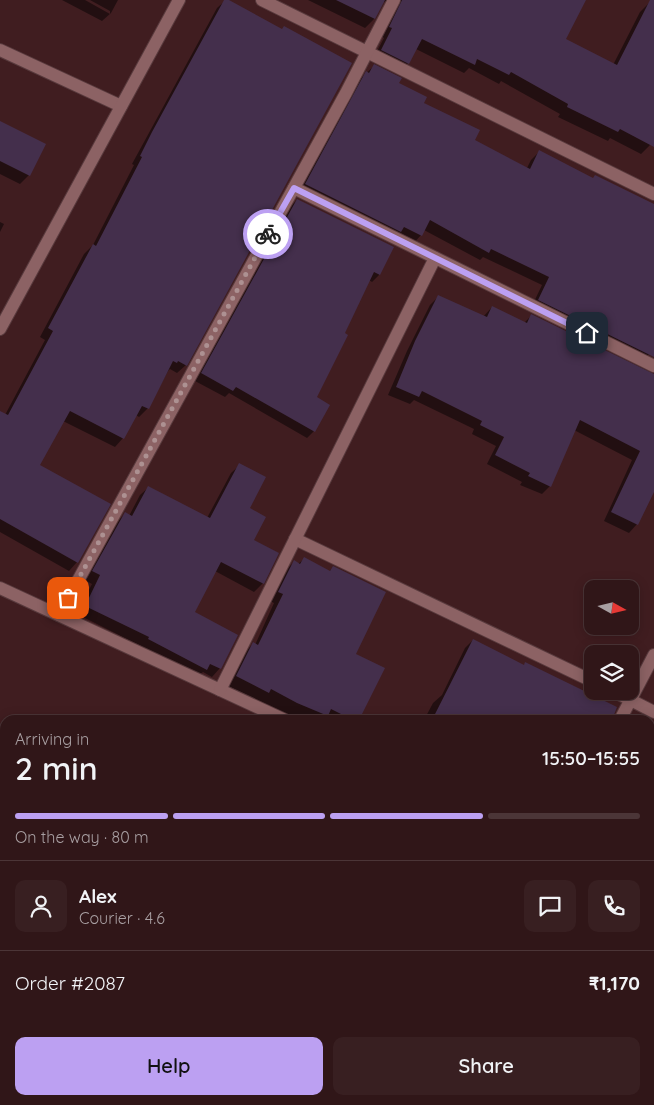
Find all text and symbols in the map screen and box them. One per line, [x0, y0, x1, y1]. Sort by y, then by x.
courier [243, 209, 293, 259]
icon: bike [254, 220, 282, 248]
pin [566, 312, 608, 354]
icon: home [573, 319, 601, 347]
pin [47, 577, 89, 619]
north arrow [584, 580, 639, 635]
map controls [584, 580, 639, 700]
icon: bag [54, 584, 82, 612]
button: layers [584, 645, 639, 700]
text: Arriving in [15, 729, 89, 749]
text: 15:50–15:55 [542, 746, 640, 770]
text: 2 min [15, 748, 98, 788]
text: On the way · 80 m [15, 827, 149, 847]
button: person [15, 880, 67, 932]
button: chat [524, 880, 576, 932]
button: phone [588, 880, 640, 932]
text: Alex [79, 884, 117, 908]
text: Courier · 4.6 [79, 908, 165, 928]
text: Order #2087 [15, 971, 125, 995]
text: ₹1,170 [589, 971, 640, 995]
button: Help [15, 1037, 323, 1095]
button: Share [333, 1037, 640, 1095]

